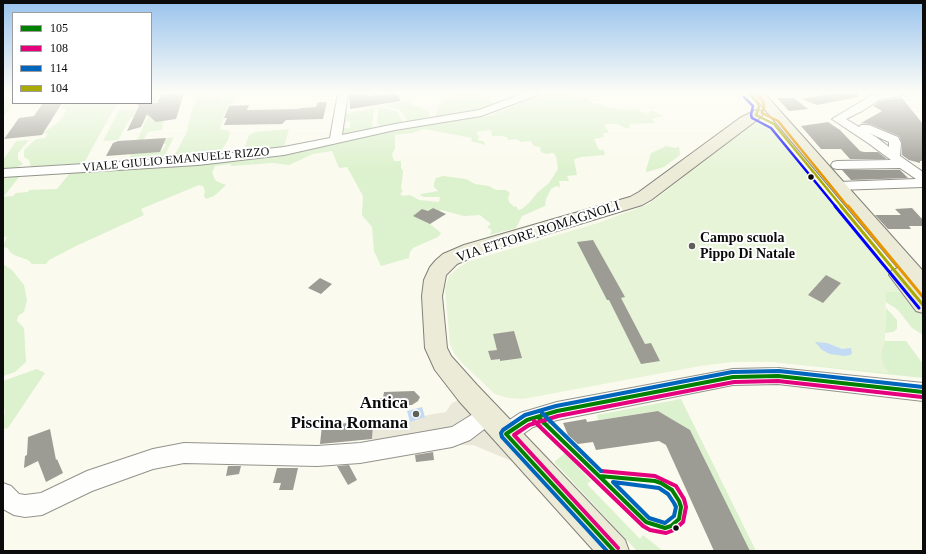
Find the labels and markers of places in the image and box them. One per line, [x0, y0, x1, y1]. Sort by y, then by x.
unlabelled marker [806, 172, 816, 182]
place label: Campo scuola Pippo Di Natale [700, 230, 795, 262]
marker: Campo scuola Pippo Di Natale [687, 241, 697, 251]
place label: Antica Piscina Romana [290, 394, 408, 434]
marker: Antica Piscina Romana [411, 409, 421, 419]
unlabelled marker [671, 523, 681, 533]

